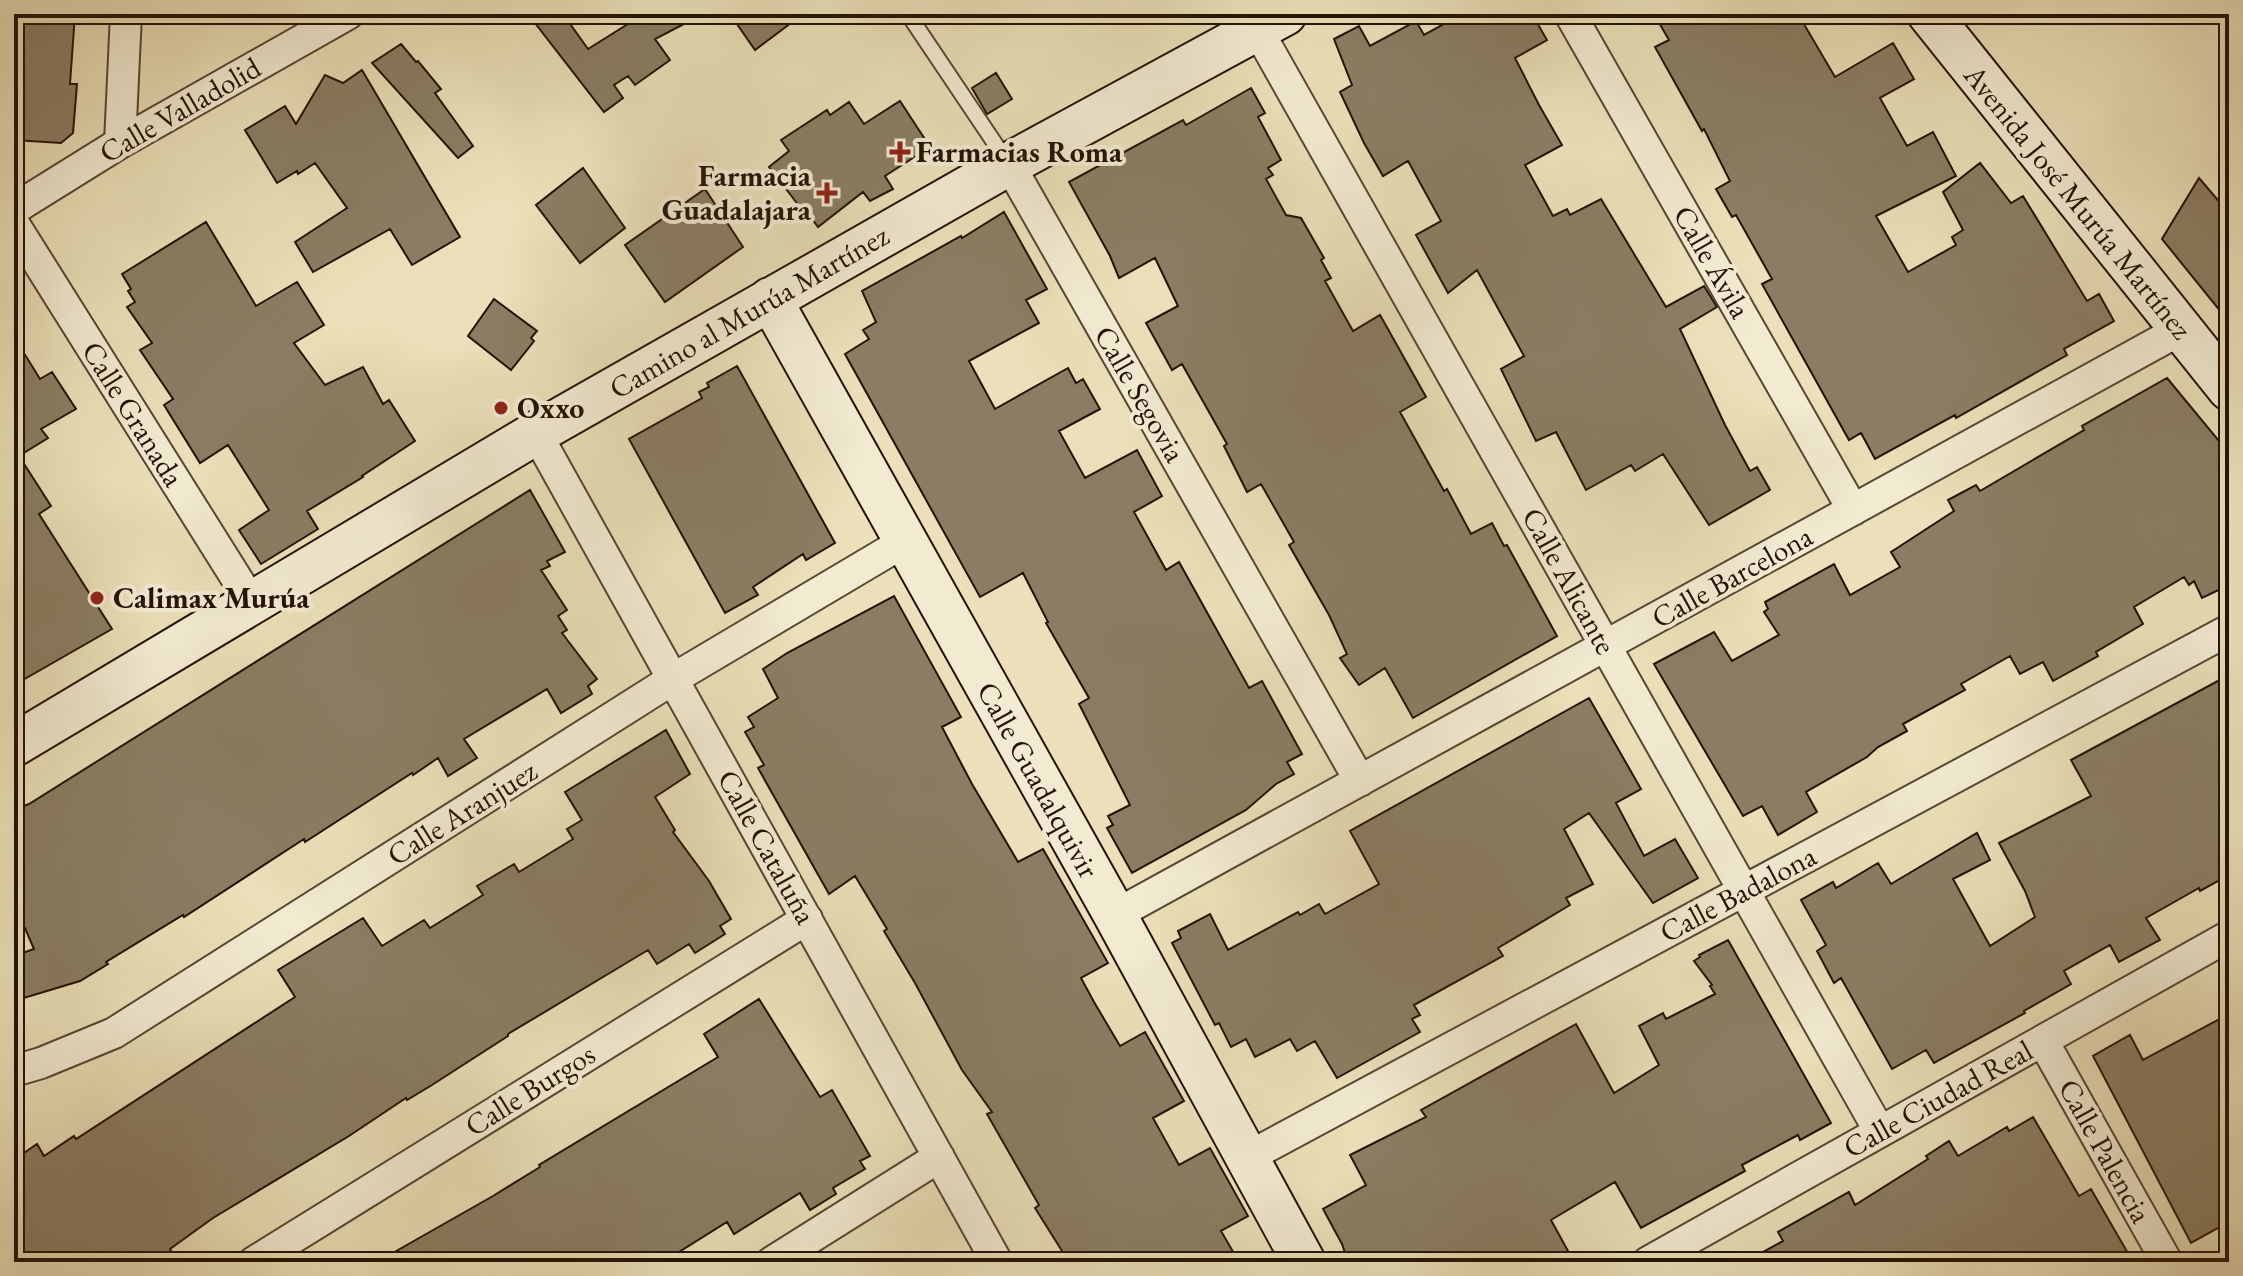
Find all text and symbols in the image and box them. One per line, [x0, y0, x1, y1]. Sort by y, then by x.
street label: Calle Valladolid [92, 47, 268, 172]
street label: Avenida José Murúa Martínez [1955, 56, 2202, 347]
place label: Farmacias Roma [916, 132, 1123, 171]
marker: Farmacias Roma [891, 143, 909, 161]
place label: Farmacia Guadalajara [662, 156, 812, 229]
marker: Farmacia Guadalajara [818, 184, 836, 202]
street label: Calle Ávila [1665, 198, 1760, 325]
street label: Camino al Murúa Martínez [602, 215, 896, 408]
street label: Calle Segovia [1086, 319, 1195, 469]
street label: Calle Granada [73, 334, 193, 494]
place label: Oxxo [517, 388, 584, 427]
marker: Oxxo [492, 399, 510, 417]
street label: Calle Alicante [1513, 501, 1626, 661]
street label: Calle Barcelona [1644, 516, 1819, 637]
place label: Calimax Murúa [113, 578, 310, 617]
marker: Calimax Murúa [88, 589, 106, 607]
street label: Calle Guadalquivir [968, 675, 1109, 885]
street label: Calle Aranjuez [380, 751, 545, 874]
street label: Calle Cataluña [709, 763, 826, 931]
street label: Calle Badalona [1653, 836, 1823, 951]
street label: Calle Ciudad Real [1836, 1031, 2039, 1167]
street label: Calle Burgos [457, 1034, 602, 1145]
street label: Calle Palencia [2050, 1072, 2161, 1230]

